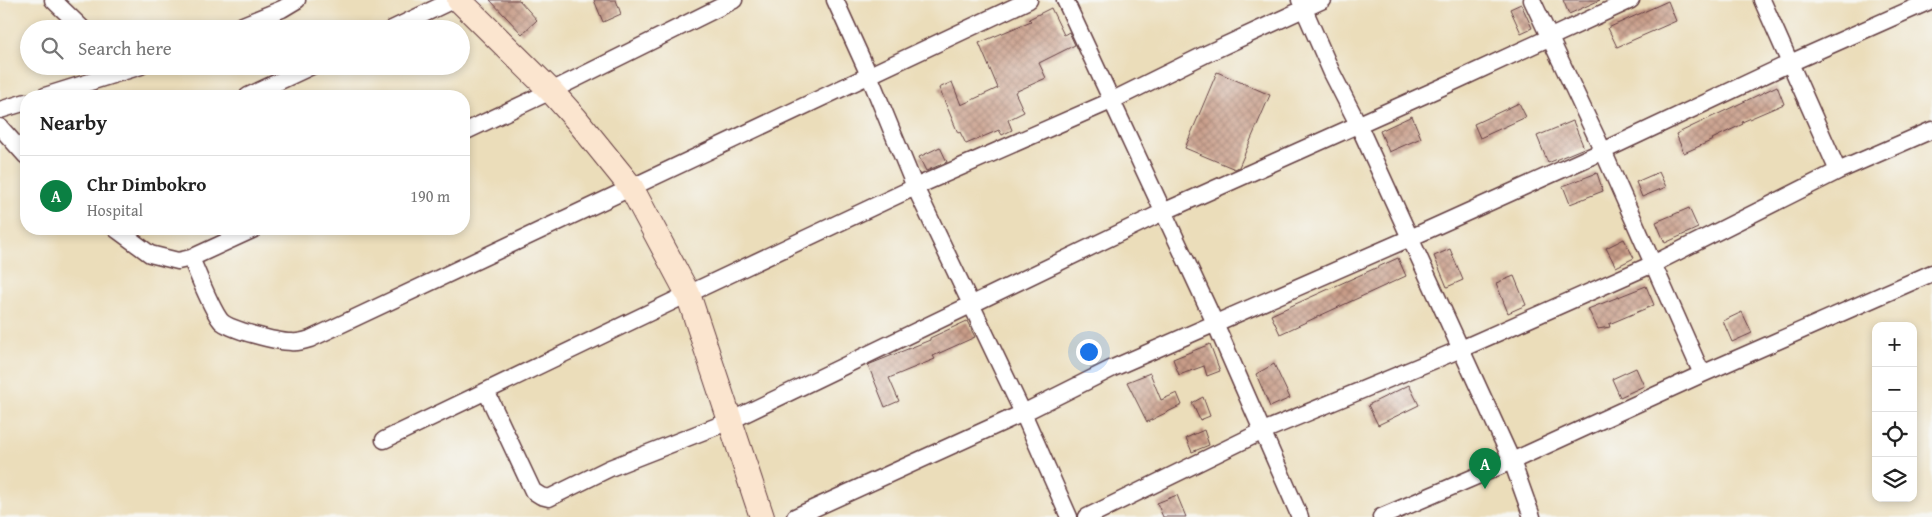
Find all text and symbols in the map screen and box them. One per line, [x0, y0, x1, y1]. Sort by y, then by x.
search box [20, 20, 470, 75]
icon: search [38, 34, 66, 62]
text: Search here [78, 34, 172, 62]
text: Nearby [40, 107, 107, 138]
text: Chr Dimbokro [87, 170, 206, 198]
text: A [51, 184, 61, 208]
text: 190 m [410, 184, 450, 208]
text: Hospital [87, 198, 143, 222]
map controls [1872, 322, 1917, 502]
button: + [1872, 322, 1917, 367]
your location [1076, 339, 1102, 365]
button: − [1872, 367, 1917, 412]
button: locate [1872, 412, 1917, 457]
pin: A [1469, 448, 1501, 489]
button: layers [1872, 457, 1917, 502]

